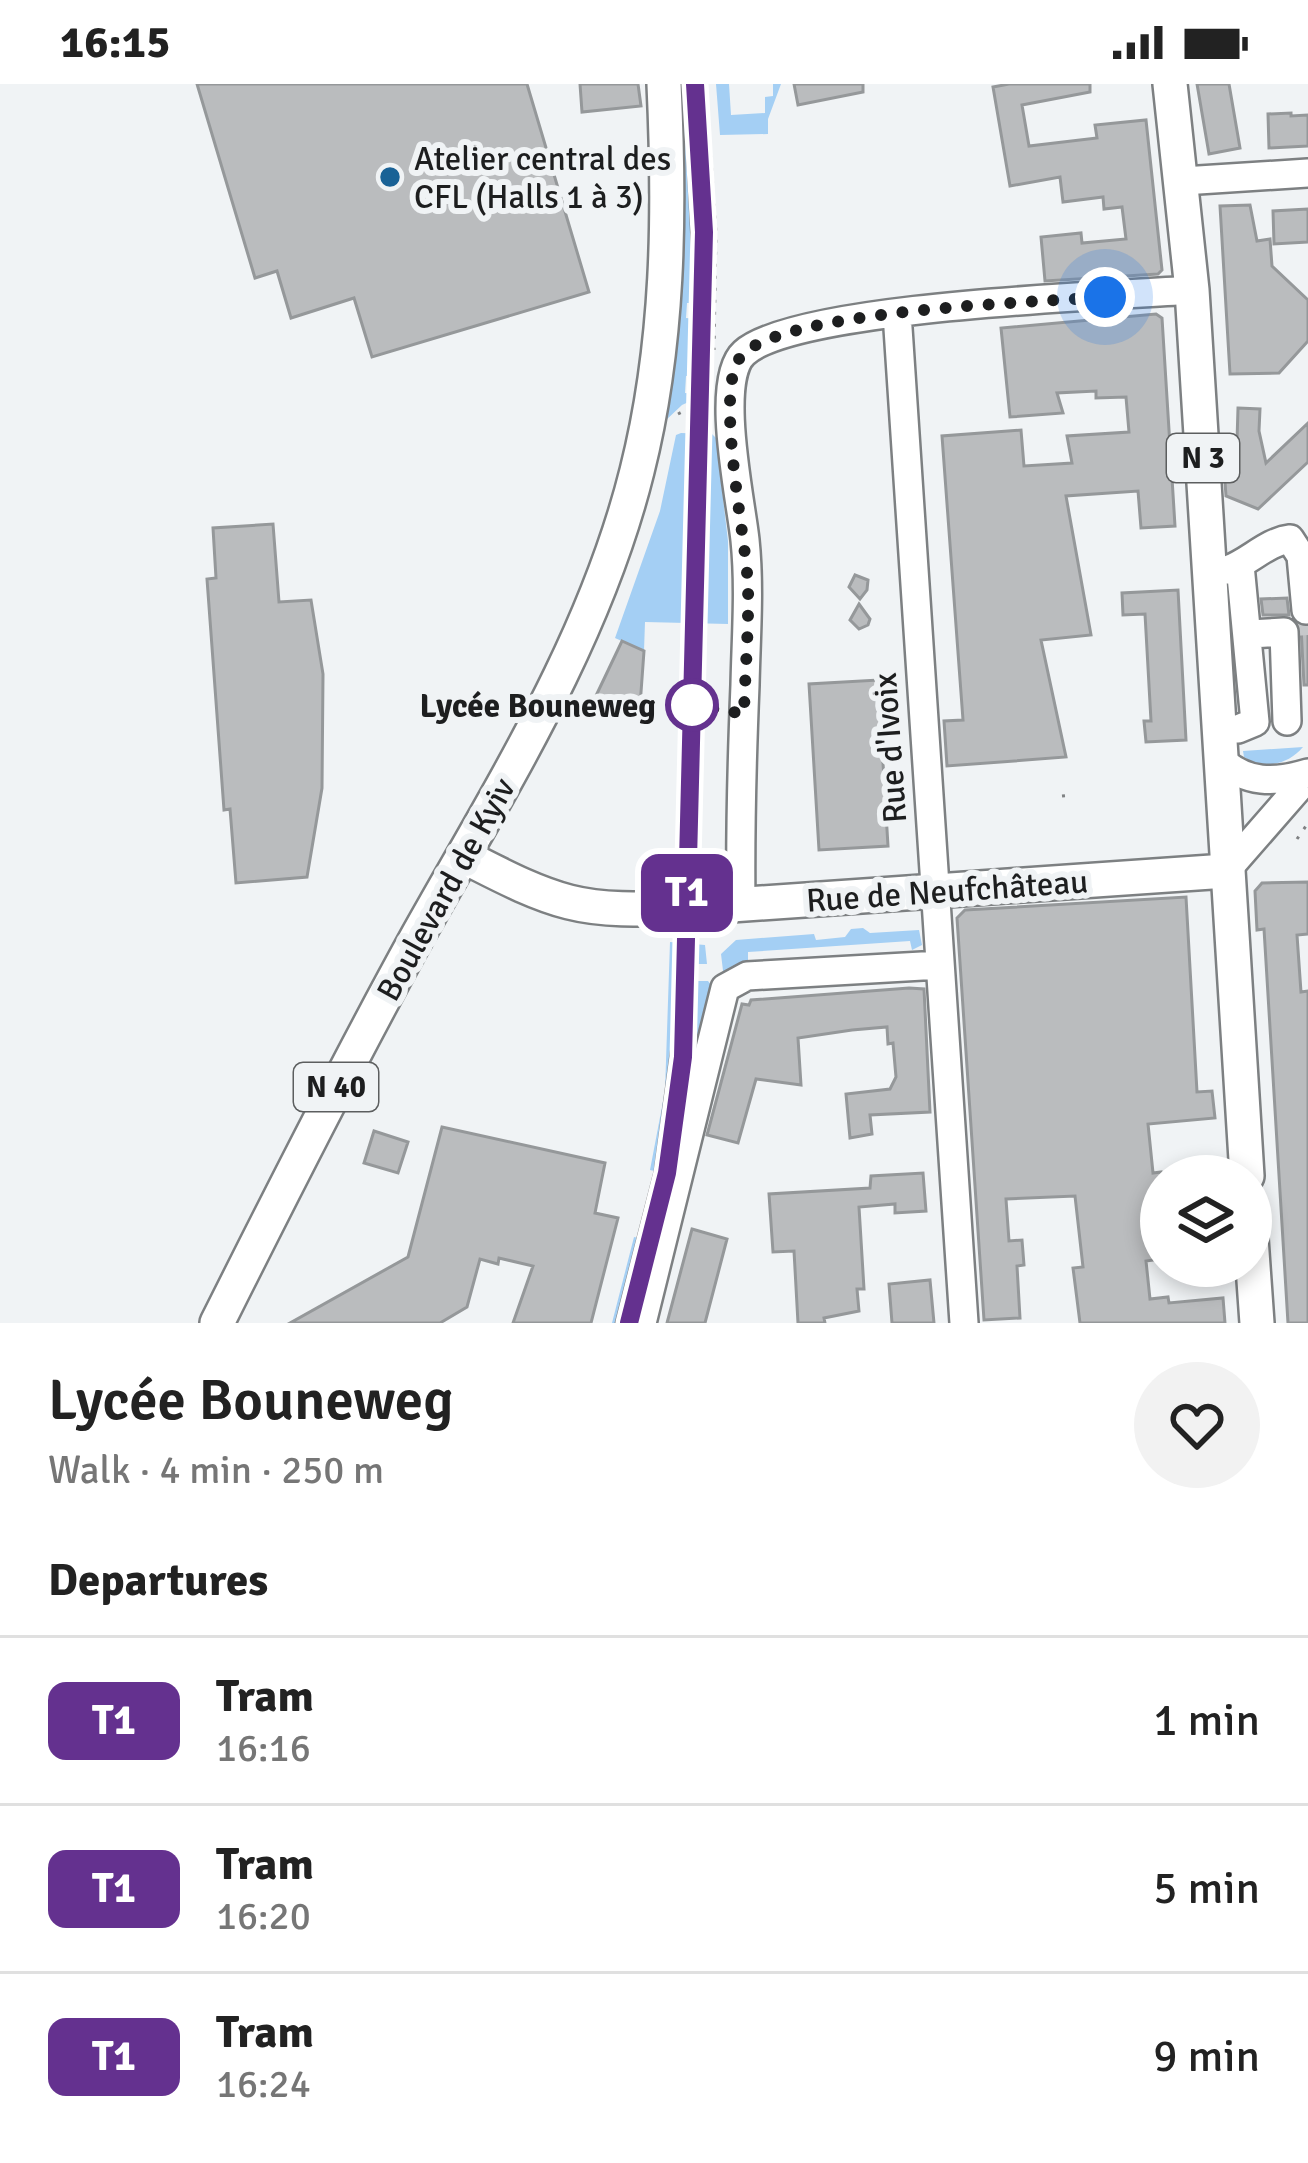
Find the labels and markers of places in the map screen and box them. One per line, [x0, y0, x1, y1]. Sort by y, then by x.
place label: Atelier central des CFL (Halls 1 à 3) [414, 139, 671, 218]
marker: Atelier central des CFL (Halls 1 à 3) [377, 164, 403, 190]
marker: Lycée Bouneweg [667, 680, 717, 730]
place label: Lycée Bouneweg [420, 686, 656, 727]

